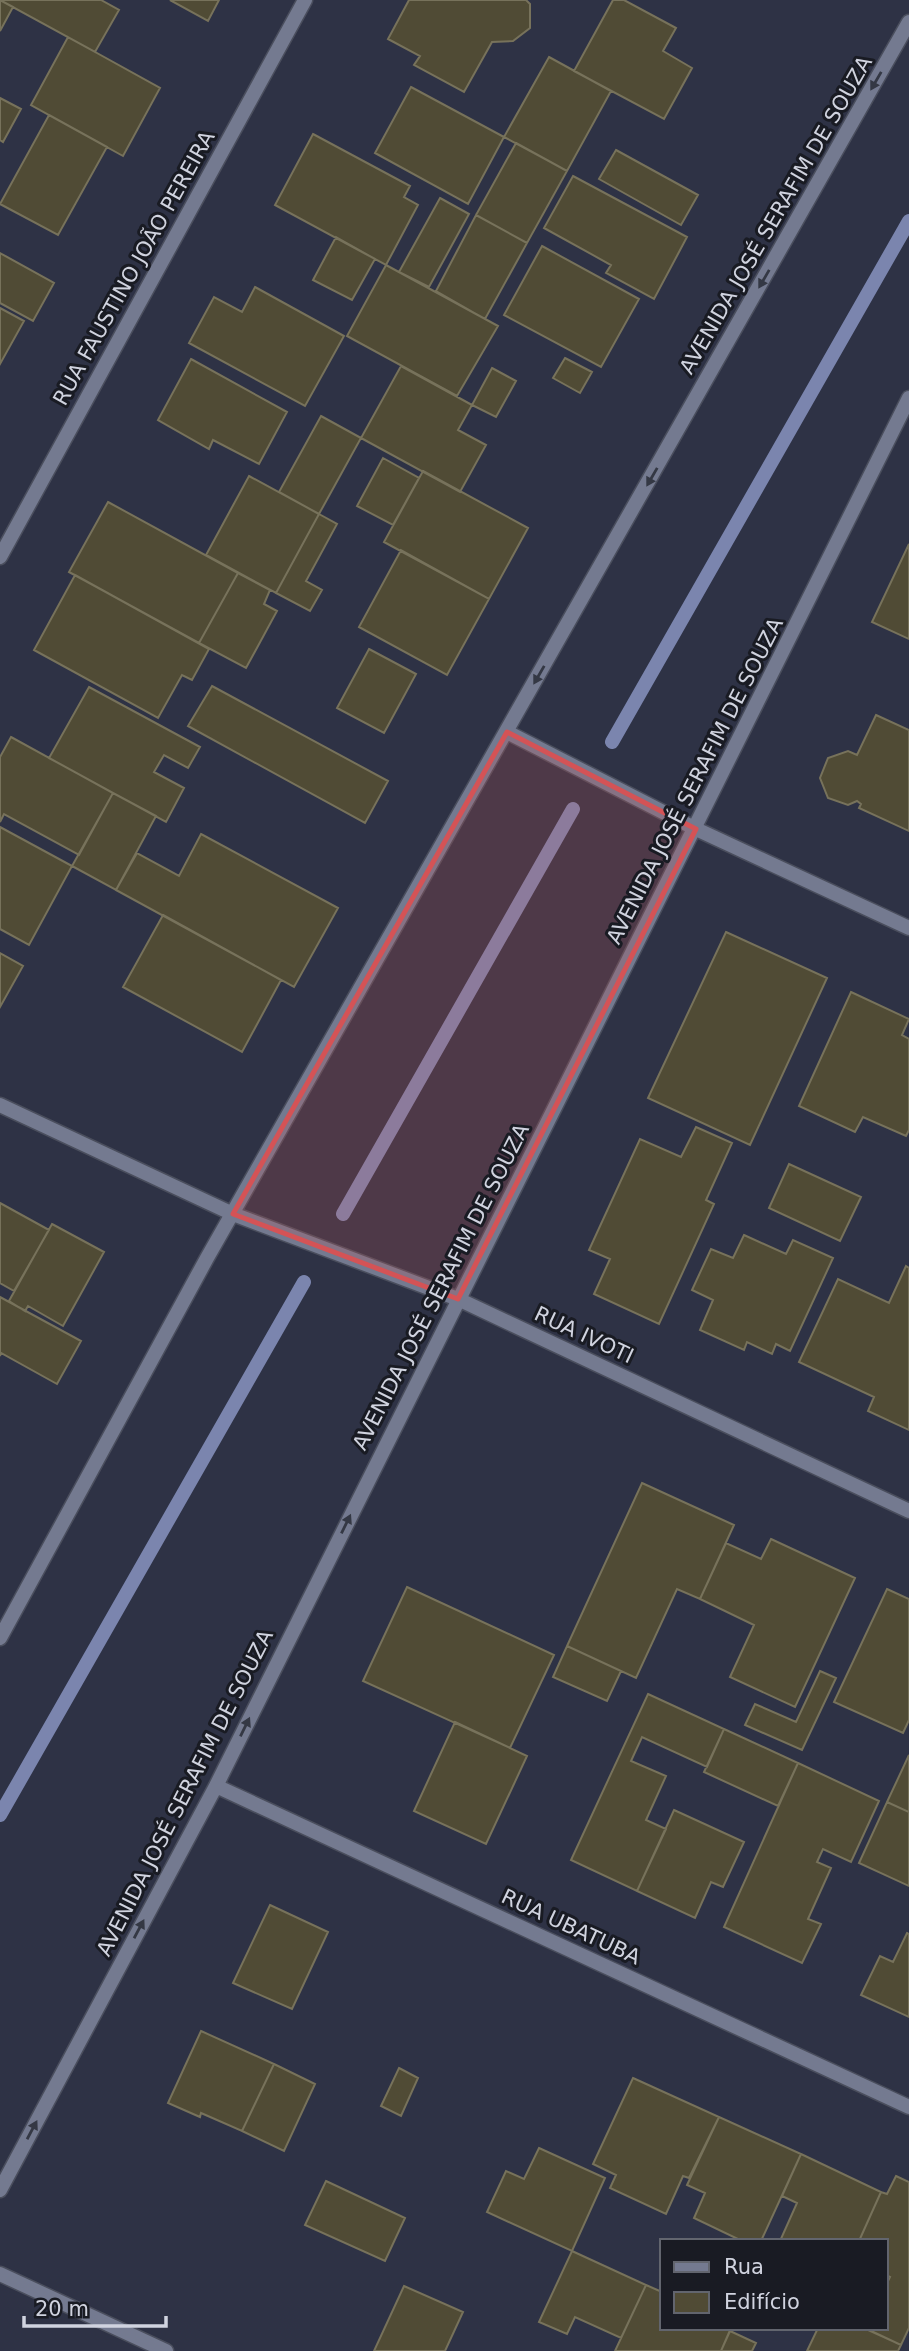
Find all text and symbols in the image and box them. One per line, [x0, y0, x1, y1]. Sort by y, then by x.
street label: AVENIDA JOSÉ SERAFIM DE SOUZA [674, 51, 877, 378]
one-way arrow [870, 72, 882, 91]
street label: RUA FAUSTINO JOÃO PEREIRA [47, 125, 220, 409]
one-way arrow [758, 270, 770, 289]
one-way arrow [646, 468, 658, 487]
street label: AVENIDA JOSÉ SERAFIM DE SOUZA [601, 613, 788, 948]
one-way arrow [533, 665, 545, 685]
street label: AVENIDA JOSÉ SERAFIM DE SOUZA [347, 1119, 534, 1454]
street label: RUA IVOTI [531, 1302, 637, 1368]
one-way arrow [341, 1514, 352, 1534]
street label: AVENIDA JOSÉ SERAFIM DE SOUZA [91, 1625, 278, 1960]
one-way arrow [239, 1717, 250, 1737]
street label: RUA UBATUBA [498, 1884, 645, 1970]
one-way arrow [134, 1919, 145, 1939]
one-way arrow [26, 2120, 38, 2139]
legend [660, 2239, 888, 2330]
text: Rua [724, 2255, 764, 2279]
scale bar [24, 2284, 166, 2328]
text: Edifício [724, 2290, 800, 2314]
text: 20 m [35, 2297, 89, 2321]

